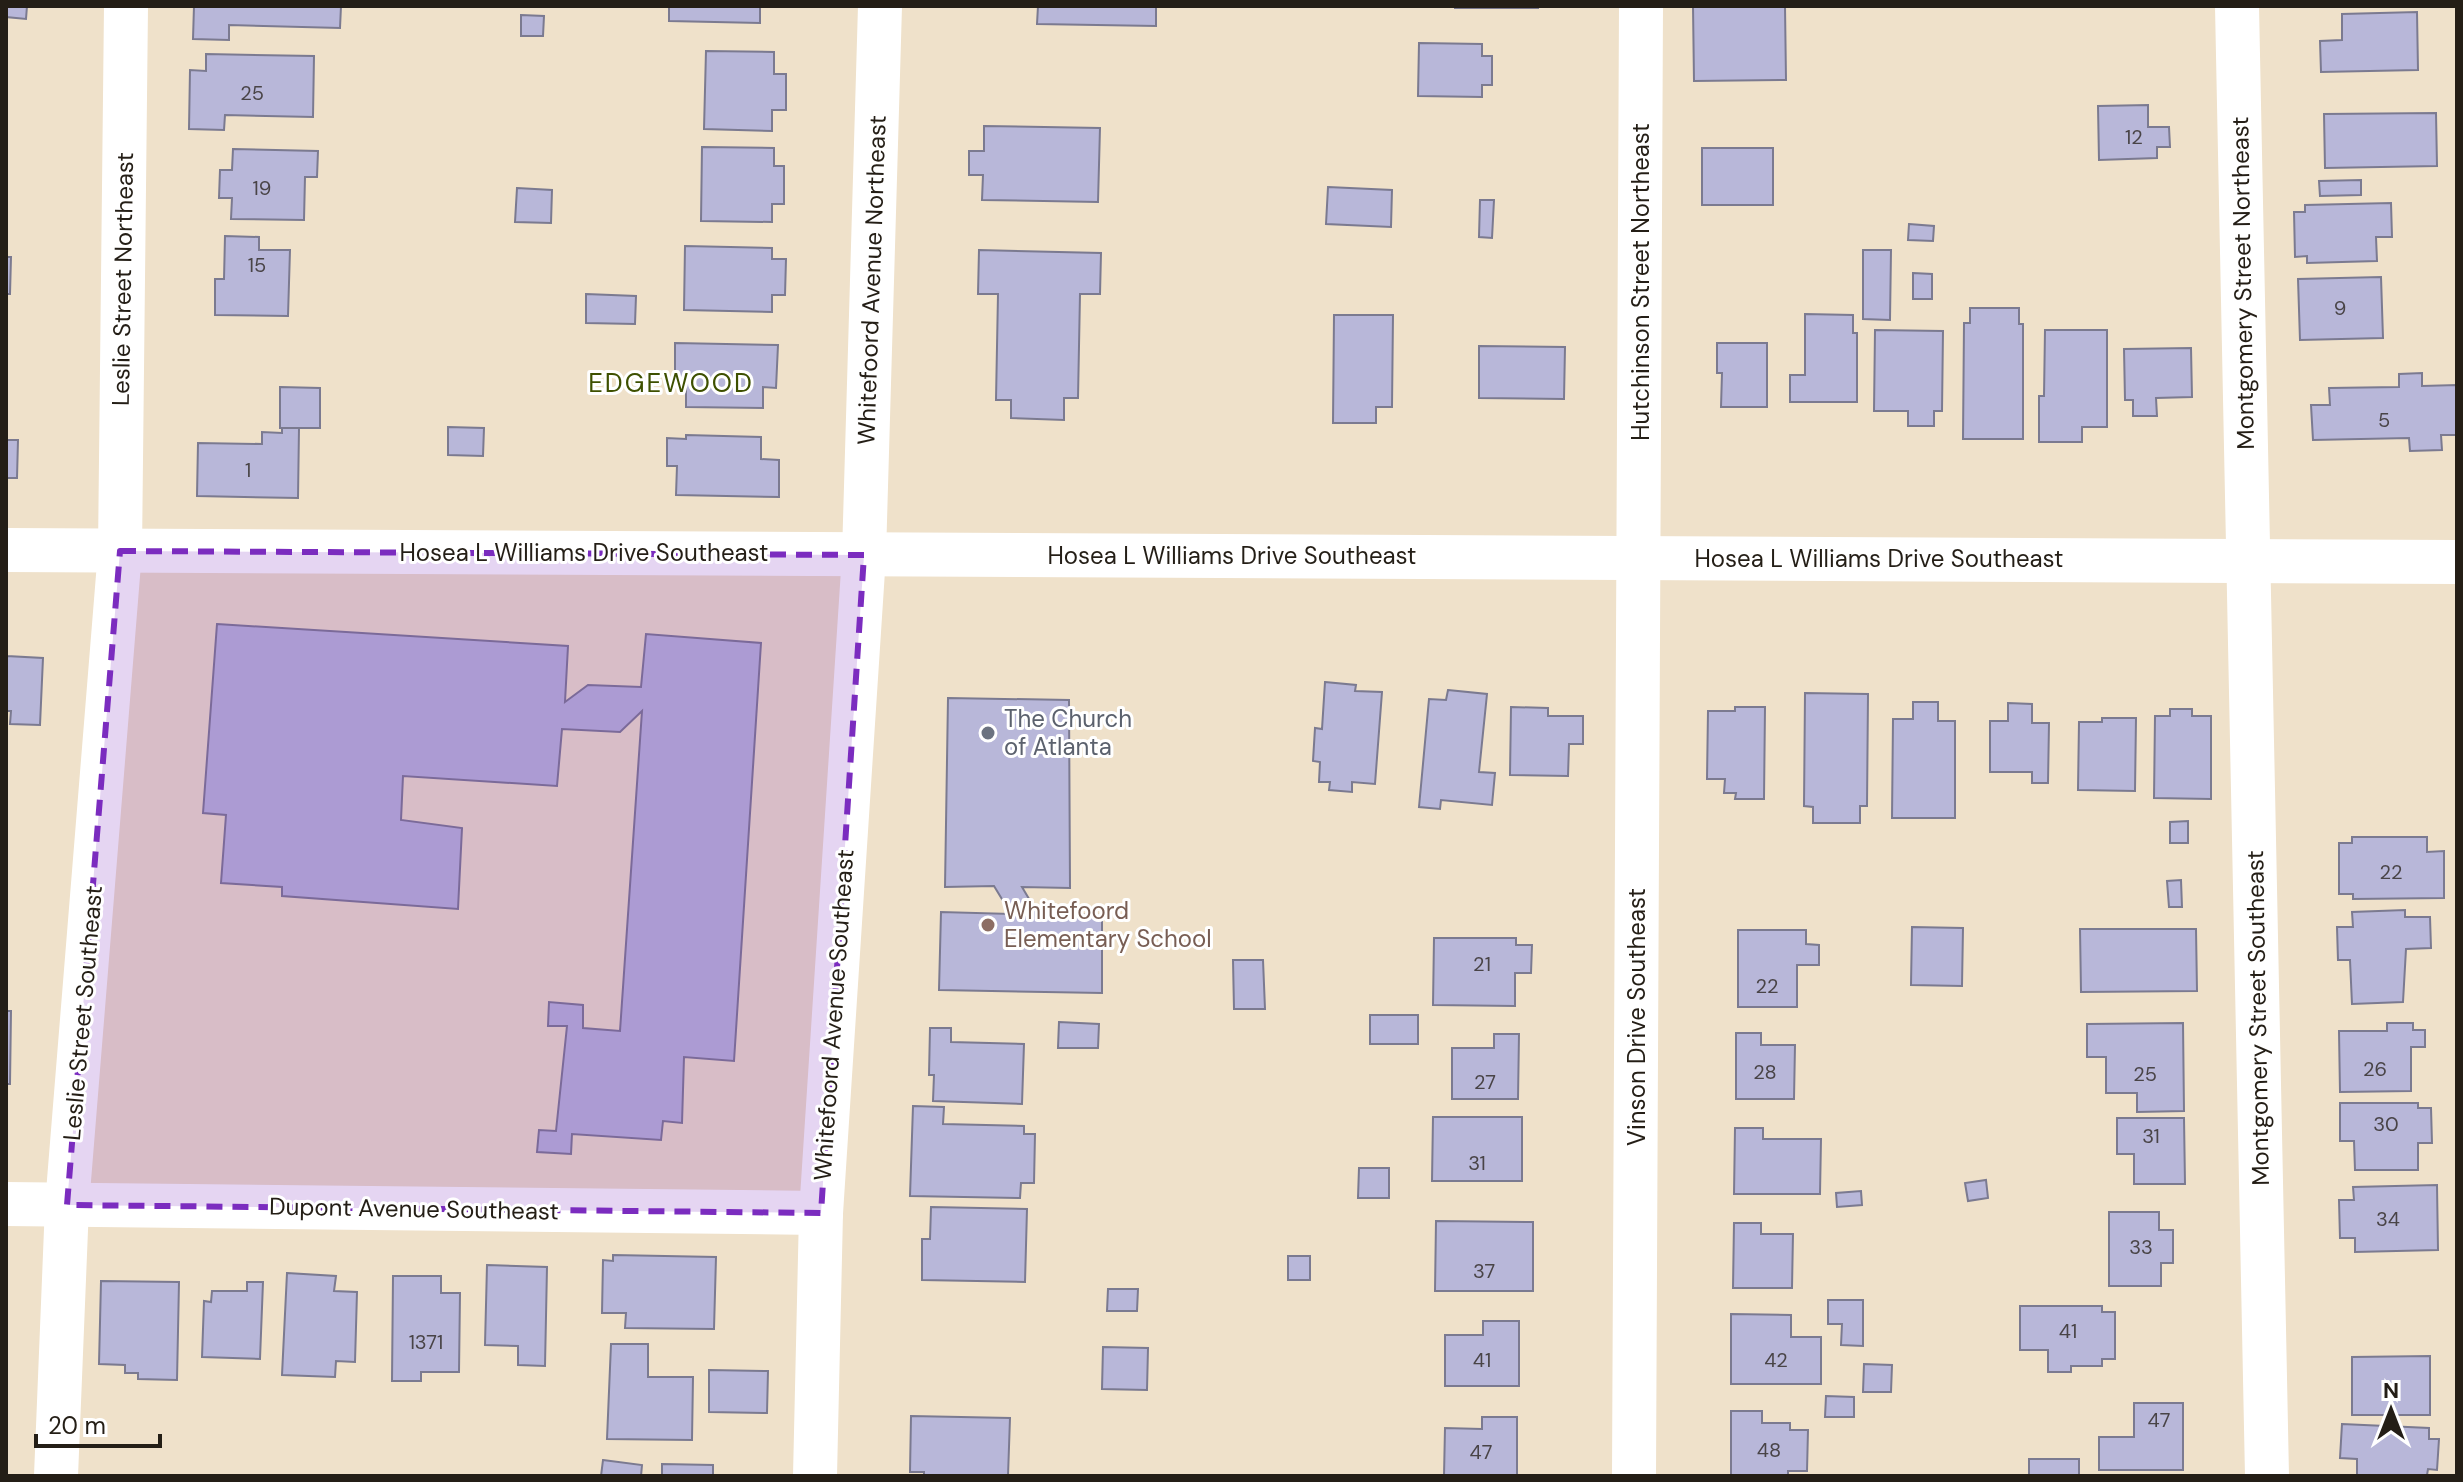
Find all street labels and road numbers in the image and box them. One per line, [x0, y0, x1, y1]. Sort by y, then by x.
street label: Whitefoord Avenue Northeast [850, 115, 893, 445]
street label: Montgomery Street Northeast [2224, 116, 2261, 450]
street label: Hutchinson Street Northeast [1625, 123, 1656, 441]
street label: Leslie Street Northeast [105, 152, 140, 406]
street label: Hosea L Williams Drive Southeast [400, 537, 769, 568]
street label: Hosea L Williams Drive Southeast [1048, 540, 1417, 571]
street label: Hosea L Williams Drive Southeast [1695, 543, 2064, 574]
street label: Whitefoord Avenue Southeast [806, 848, 861, 1182]
street label: Montgomery Street Southeast [2239, 850, 2276, 1186]
street label: Leslie Street Southeast [56, 884, 109, 1142]
street label: Vinson Drive Southeast [1621, 888, 1652, 1146]
street label: Dupont Avenue Southeast [269, 1190, 559, 1227]

